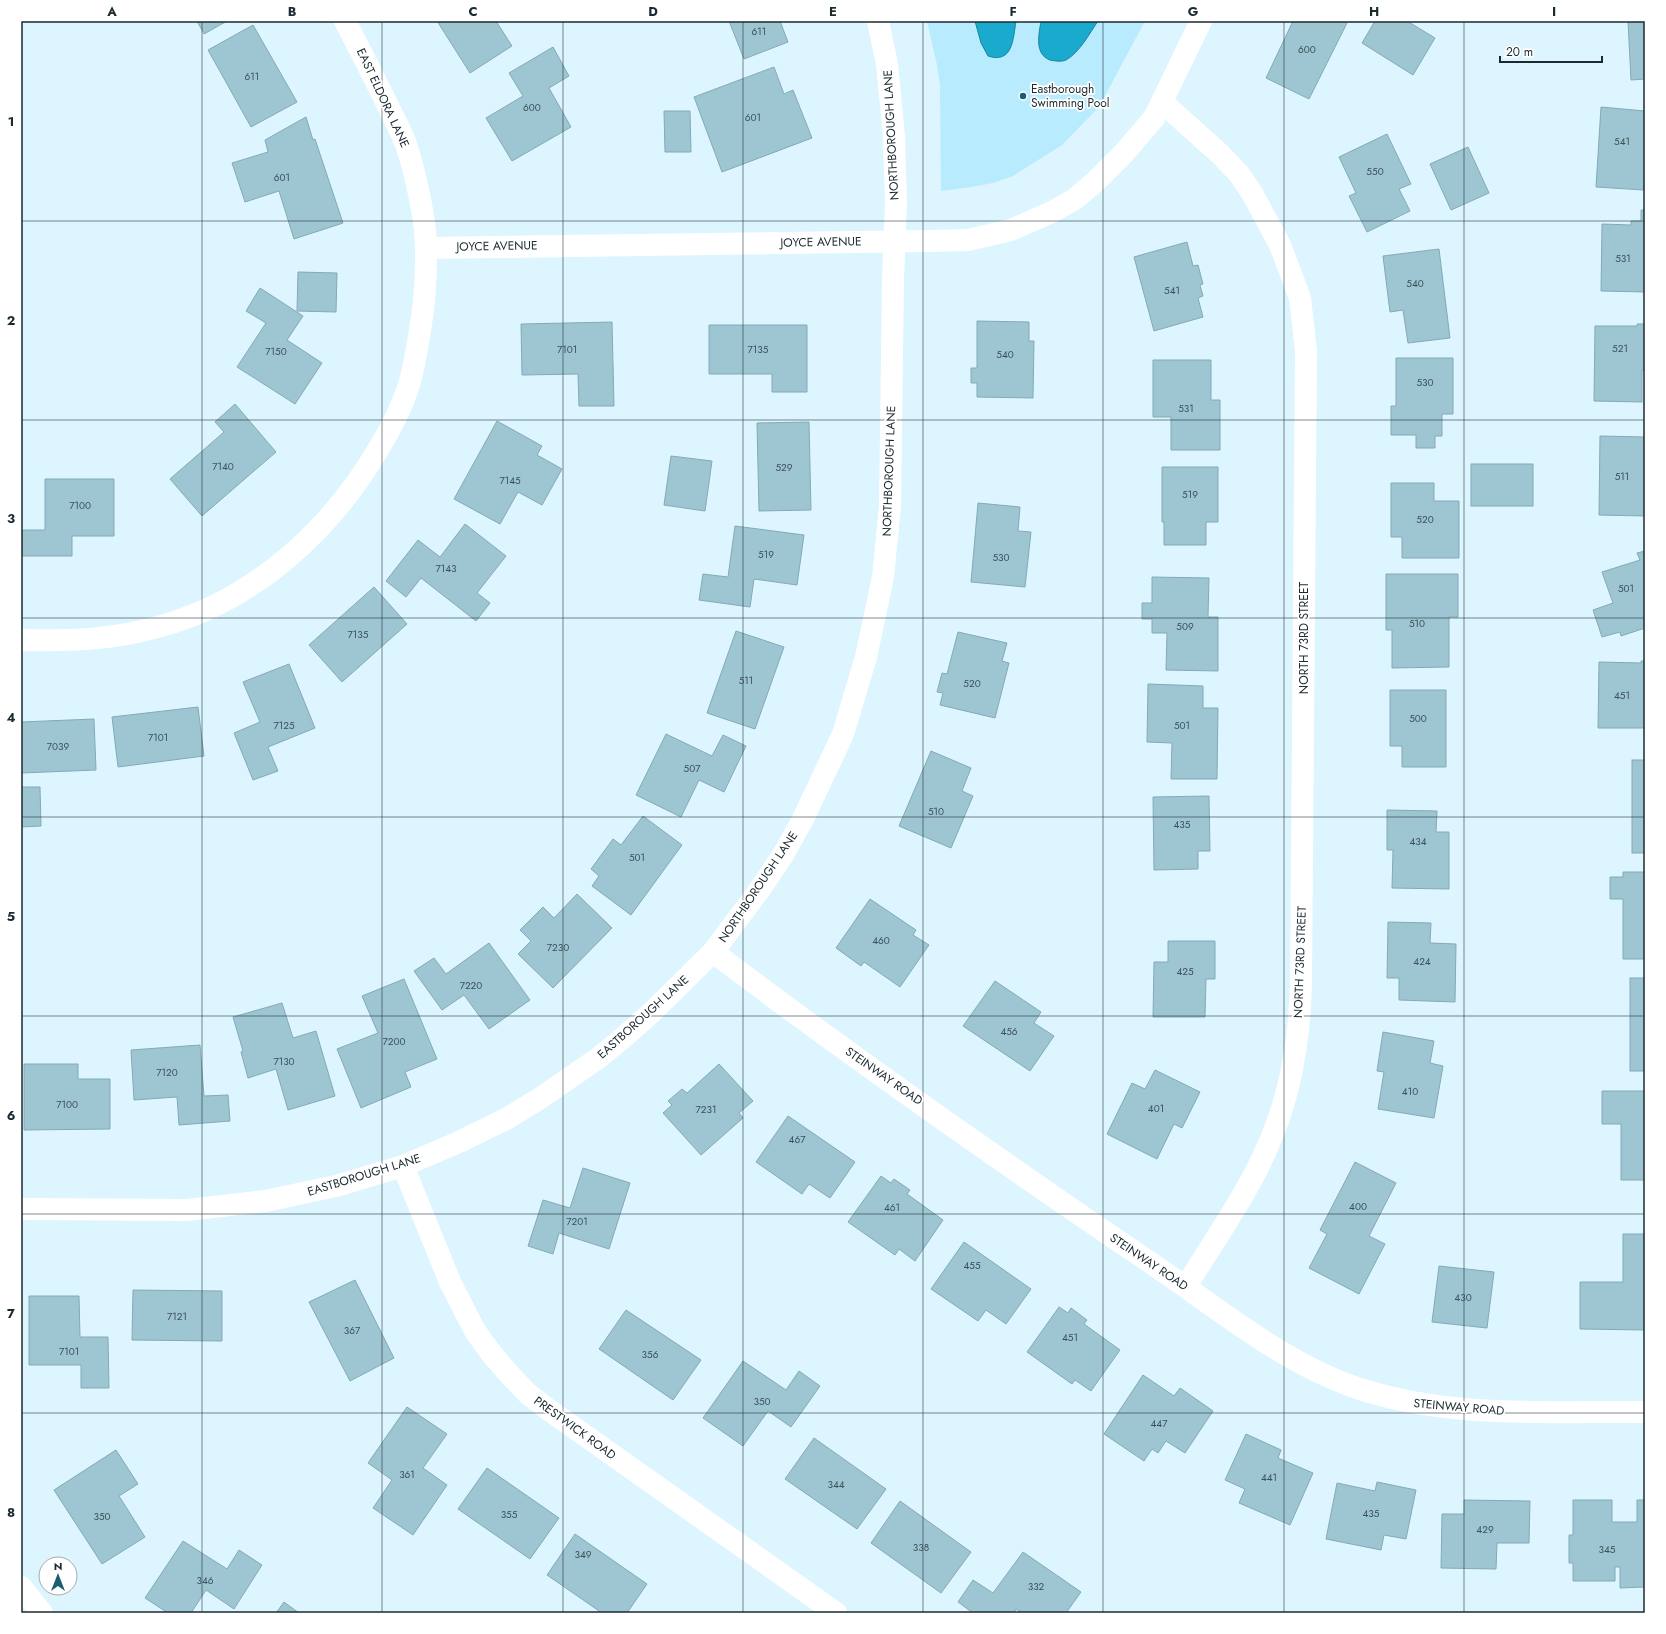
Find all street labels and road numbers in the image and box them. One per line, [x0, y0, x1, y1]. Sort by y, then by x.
street label: EAST ELDORA LANE [352, 45, 414, 151]
street label: NORTHBOROUGH LANE [879, 69, 903, 201]
street label: JOYCE AVENUE [778, 232, 862, 252]
street label: JOYCE AVENUE [454, 236, 538, 256]
street label: NORTHBOROUGH LANE [878, 405, 900, 537]
street label: NORTH 73RD STREET [1295, 581, 1313, 694]
street label: NORTHBOROUGH LANE [714, 828, 802, 946]
street label: NORTH 73RD STREET [1289, 905, 1311, 1018]
street label: EASTBOROUGH LANE [593, 971, 693, 1063]
street label: STEINWAY ROAD [842, 1043, 926, 1109]
street label: EASTBOROUGH LANE [305, 1149, 423, 1201]
street label: STEINWAY ROAD [1106, 1229, 1192, 1295]
street label: PRESTWICK ROAD [530, 1392, 620, 1464]
street label: STEINWAY ROAD [1413, 1394, 1505, 1420]

